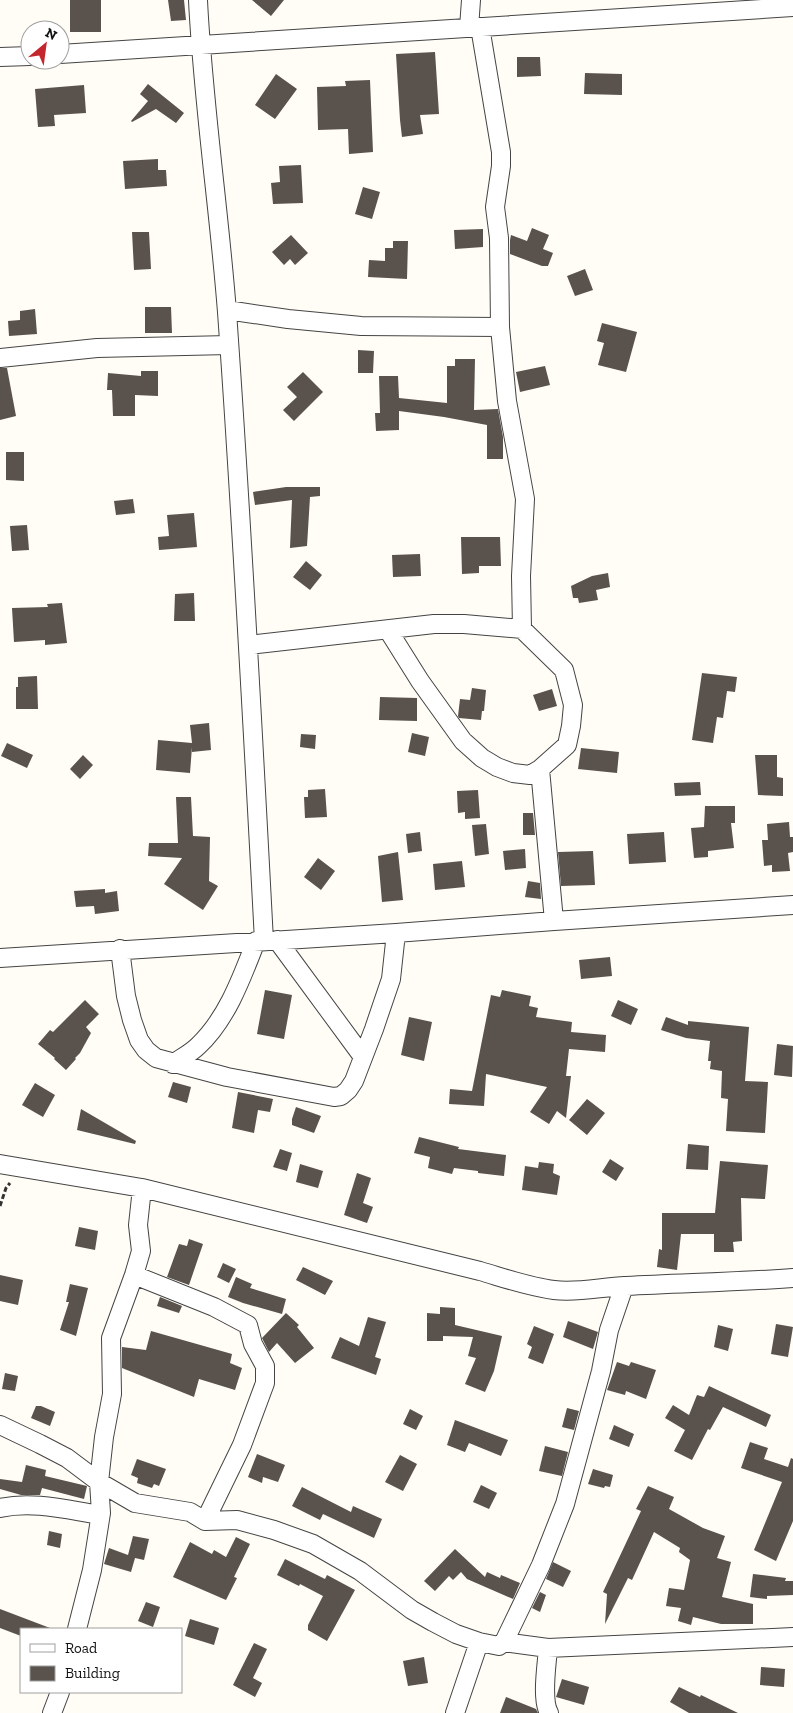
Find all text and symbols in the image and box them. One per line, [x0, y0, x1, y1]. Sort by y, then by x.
north arrow [20, 20, 70, 70]
text: N [42, 24, 60, 44]
legend [20, 1628, 182, 1693]
text: Road [65, 1639, 98, 1657]
text: Building [65, 1664, 120, 1682]

